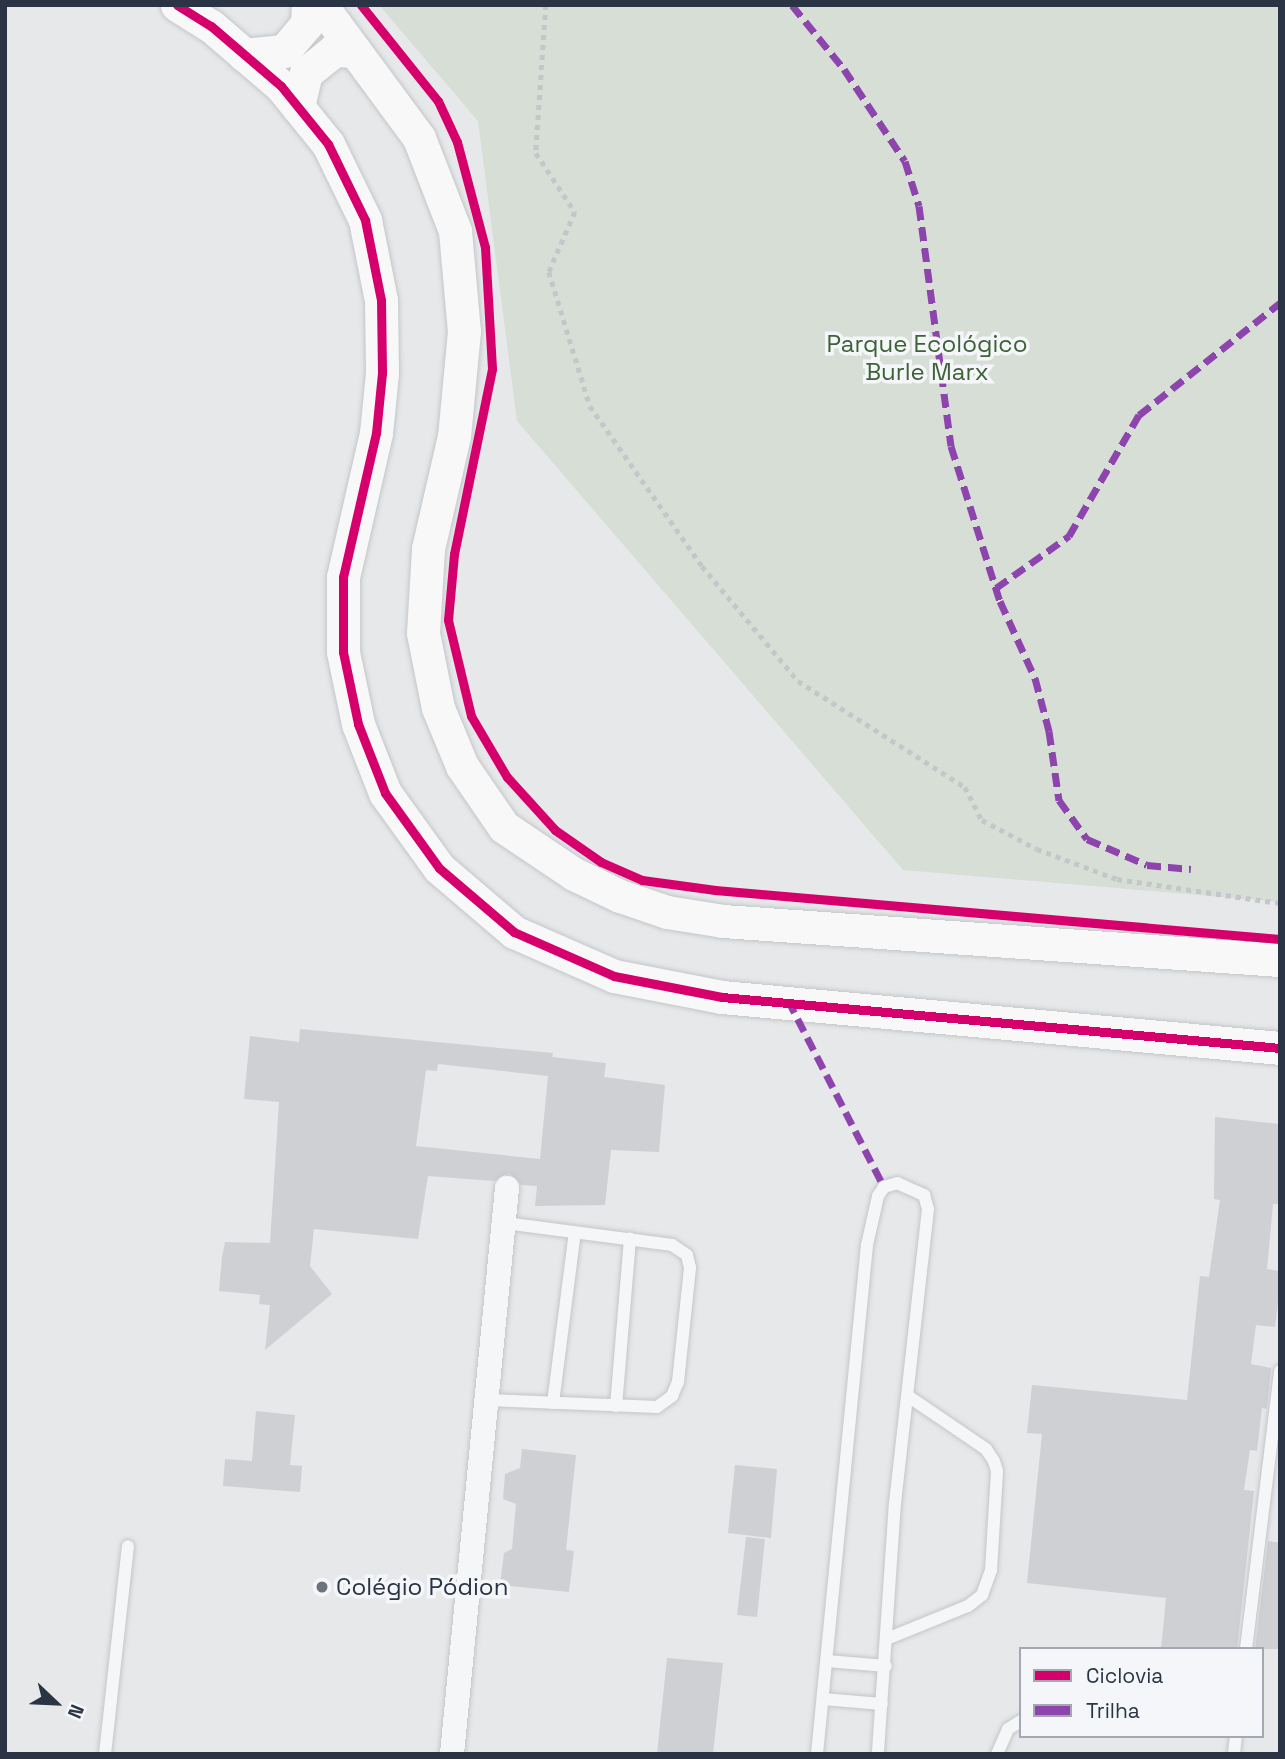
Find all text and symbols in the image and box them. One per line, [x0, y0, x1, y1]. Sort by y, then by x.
park label: Parque Ecológico Burle Marx [827, 330, 1027, 386]
place label: Colégio Pódion [336, 1573, 508, 1601]
marker: Colégio Pódion [314, 1579, 330, 1595]
legend [1019, 1647, 1264, 1738]
text: Ciclovia [1086, 1662, 1163, 1689]
north arrow [21, 1668, 91, 1738]
text: Trilha [1086, 1697, 1140, 1724]
text: N [62, 1701, 90, 1722]

